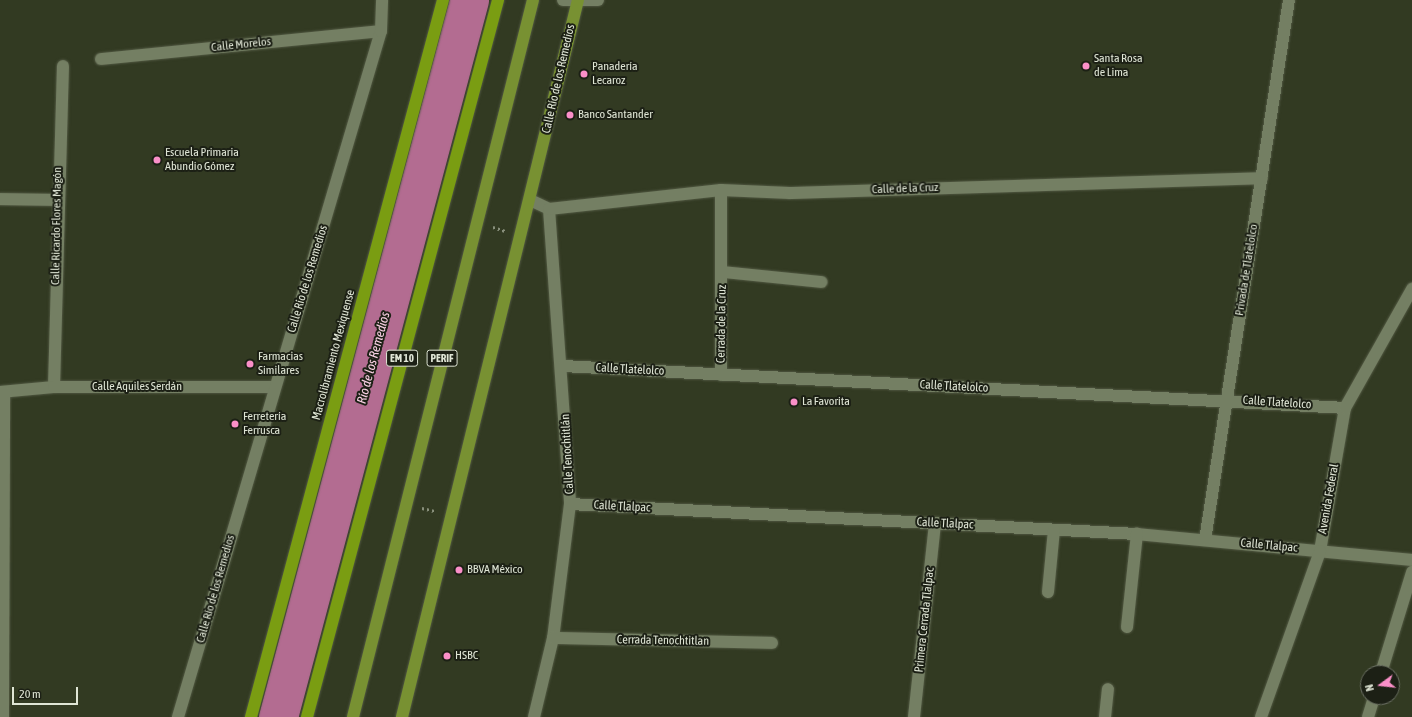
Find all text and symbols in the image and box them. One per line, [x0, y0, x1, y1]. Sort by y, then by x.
street label: Calle Río de los Remedios [539, 23, 579, 135]
street label: Calle Morelos [210, 35, 272, 55]
place label: Santa Rosa de Lima [1094, 52, 1143, 80]
place label: Panadería Lecaroz [592, 60, 638, 88]
marker: Santa Rosa de Lima [1081, 61, 1091, 71]
marker: Panadería Lecaroz [579, 69, 589, 79]
place label: Banco Santander [578, 108, 653, 122]
marker: Banco Santander [565, 110, 575, 120]
place label: Escuela Primaria Abundio Gómez [165, 146, 239, 174]
marker: Escuela Primaria Abundio Gómez [152, 155, 162, 165]
street label: Calle Ricardo Flores Magón [49, 167, 65, 285]
street label: Calle de la Cruz [871, 181, 939, 197]
street label: Privada de Tlatelolco [1233, 223, 1261, 317]
street label: Calle Río de los Remedios [285, 224, 331, 334]
street label: Cerrada de la Cruz [714, 285, 730, 363]
street label: Macrolibramiento Mexiquense [310, 288, 358, 422]
water label: Río de los Remedios [354, 310, 394, 406]
road number: EM 10 [386, 349, 418, 367]
road number: PERIF [426, 349, 458, 367]
place label: Farmacias Similares [258, 350, 303, 378]
marker: Farmacias Similares [245, 359, 255, 369]
street label: Calle Tlatelolco [595, 361, 665, 379]
street label: Calle Tlatelolco [919, 378, 989, 396]
street label: Calle Aquiles Serdán [92, 380, 182, 394]
street label: Calle Tlatelolco [1242, 393, 1312, 413]
place label: La Favorita [802, 395, 850, 409]
marker: La Favorita [789, 397, 799, 407]
place label: Ferretería Ferrusca [243, 410, 286, 438]
street label: Calle Tenochtitlán [559, 414, 577, 494]
marker: Ferretería Ferrusca [230, 419, 240, 429]
street label: Avenida Federal [1316, 463, 1342, 535]
street label: Calle Tlalpac [593, 498, 651, 516]
street label: Calle Tlalpac [916, 515, 974, 533]
street label: Calle Río de los Remedios [194, 533, 238, 645]
street label: Calle Tlalpac [1240, 536, 1298, 556]
place label: BBVA México [467, 563, 523, 577]
marker: BBVA México [454, 565, 464, 575]
street label: Primera Cerrada Tlalpac [912, 567, 938, 673]
street label: Cerrada Tenochtitlan [617, 633, 709, 649]
place label: HSBC [455, 649, 478, 663]
marker: HSBC [442, 651, 452, 661]
north arrow [1360, 665, 1400, 705]
scale bar [14, 679, 80, 705]
text: N [1363, 683, 1376, 693]
text: 20 m [19, 687, 41, 701]

